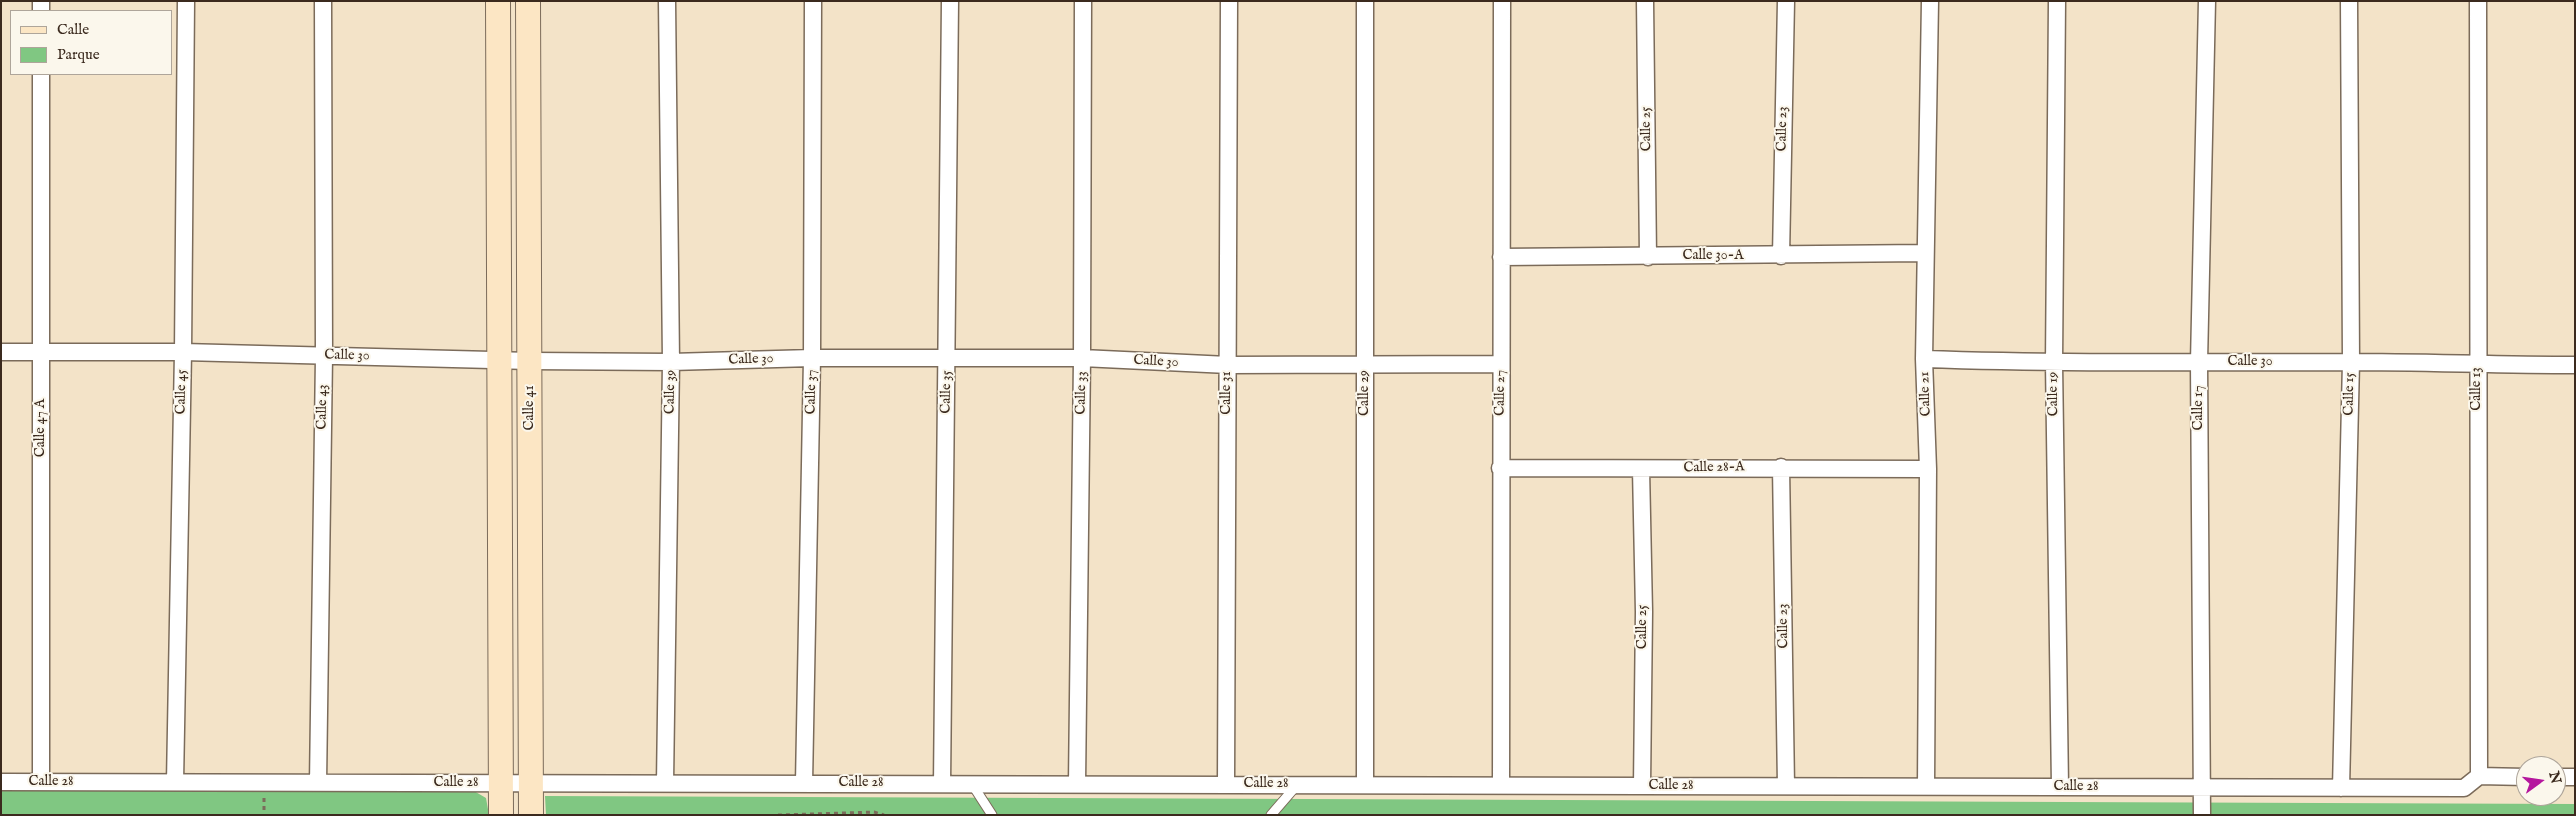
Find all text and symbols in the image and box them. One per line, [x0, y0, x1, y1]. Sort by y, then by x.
legend [10, 10, 172, 75]
text: Calle [57, 20, 89, 39]
text: Parque [57, 45, 100, 64]
street label: Calle 25 [1638, 106, 1656, 152]
street label: Calle 23 [1774, 106, 1792, 152]
street label: Calle 30-A [1682, 248, 1744, 264]
street label: Calle 30 [324, 347, 370, 365]
street label: Calle 30 [728, 351, 774, 369]
street label: Calle 30 [1133, 352, 1179, 372]
street label: Calle 30 [2227, 354, 2273, 370]
street label: Calle 13 [2469, 367, 2485, 411]
street label: Calle 45 [173, 369, 191, 415]
street label: Calle 37 [803, 369, 821, 415]
street label: Calle 39 [662, 370, 680, 414]
street label: Calle 35 [938, 370, 956, 414]
street label: Calle 29 [1357, 370, 1373, 416]
street label: Calle 27 [1492, 370, 1510, 416]
street label: Calle 33 [1073, 371, 1091, 415]
street label: Calle 31 [1219, 371, 1235, 415]
street label: Calle 21 [1917, 371, 1935, 417]
street label: Calle 19 [2045, 372, 2063, 416]
street label: Calle 15 [2341, 372, 2359, 416]
street label: Calle 43 [314, 384, 332, 430]
street label: Calle 41 [522, 385, 538, 431]
street label: Calle 17 [2191, 386, 2207, 430]
street label: Calle 47 A [33, 399, 49, 457]
street label: Calle 28-A [1683, 459, 1745, 477]
street label: Calle 23 [1775, 603, 1793, 649]
street label: Calle 25 [1635, 605, 1651, 649]
north arrow [2516, 756, 2566, 806]
text: N [2544, 770, 2565, 786]
street label: Calle 28 [28, 774, 74, 790]
street label: Calle 28 [433, 775, 479, 791]
street label: Calle 28 [838, 775, 884, 791]
street label: Calle 28 [1243, 776, 1289, 792]
street label: Calle 28 [1648, 778, 1694, 794]
street label: Calle 28 [2053, 779, 2099, 795]

